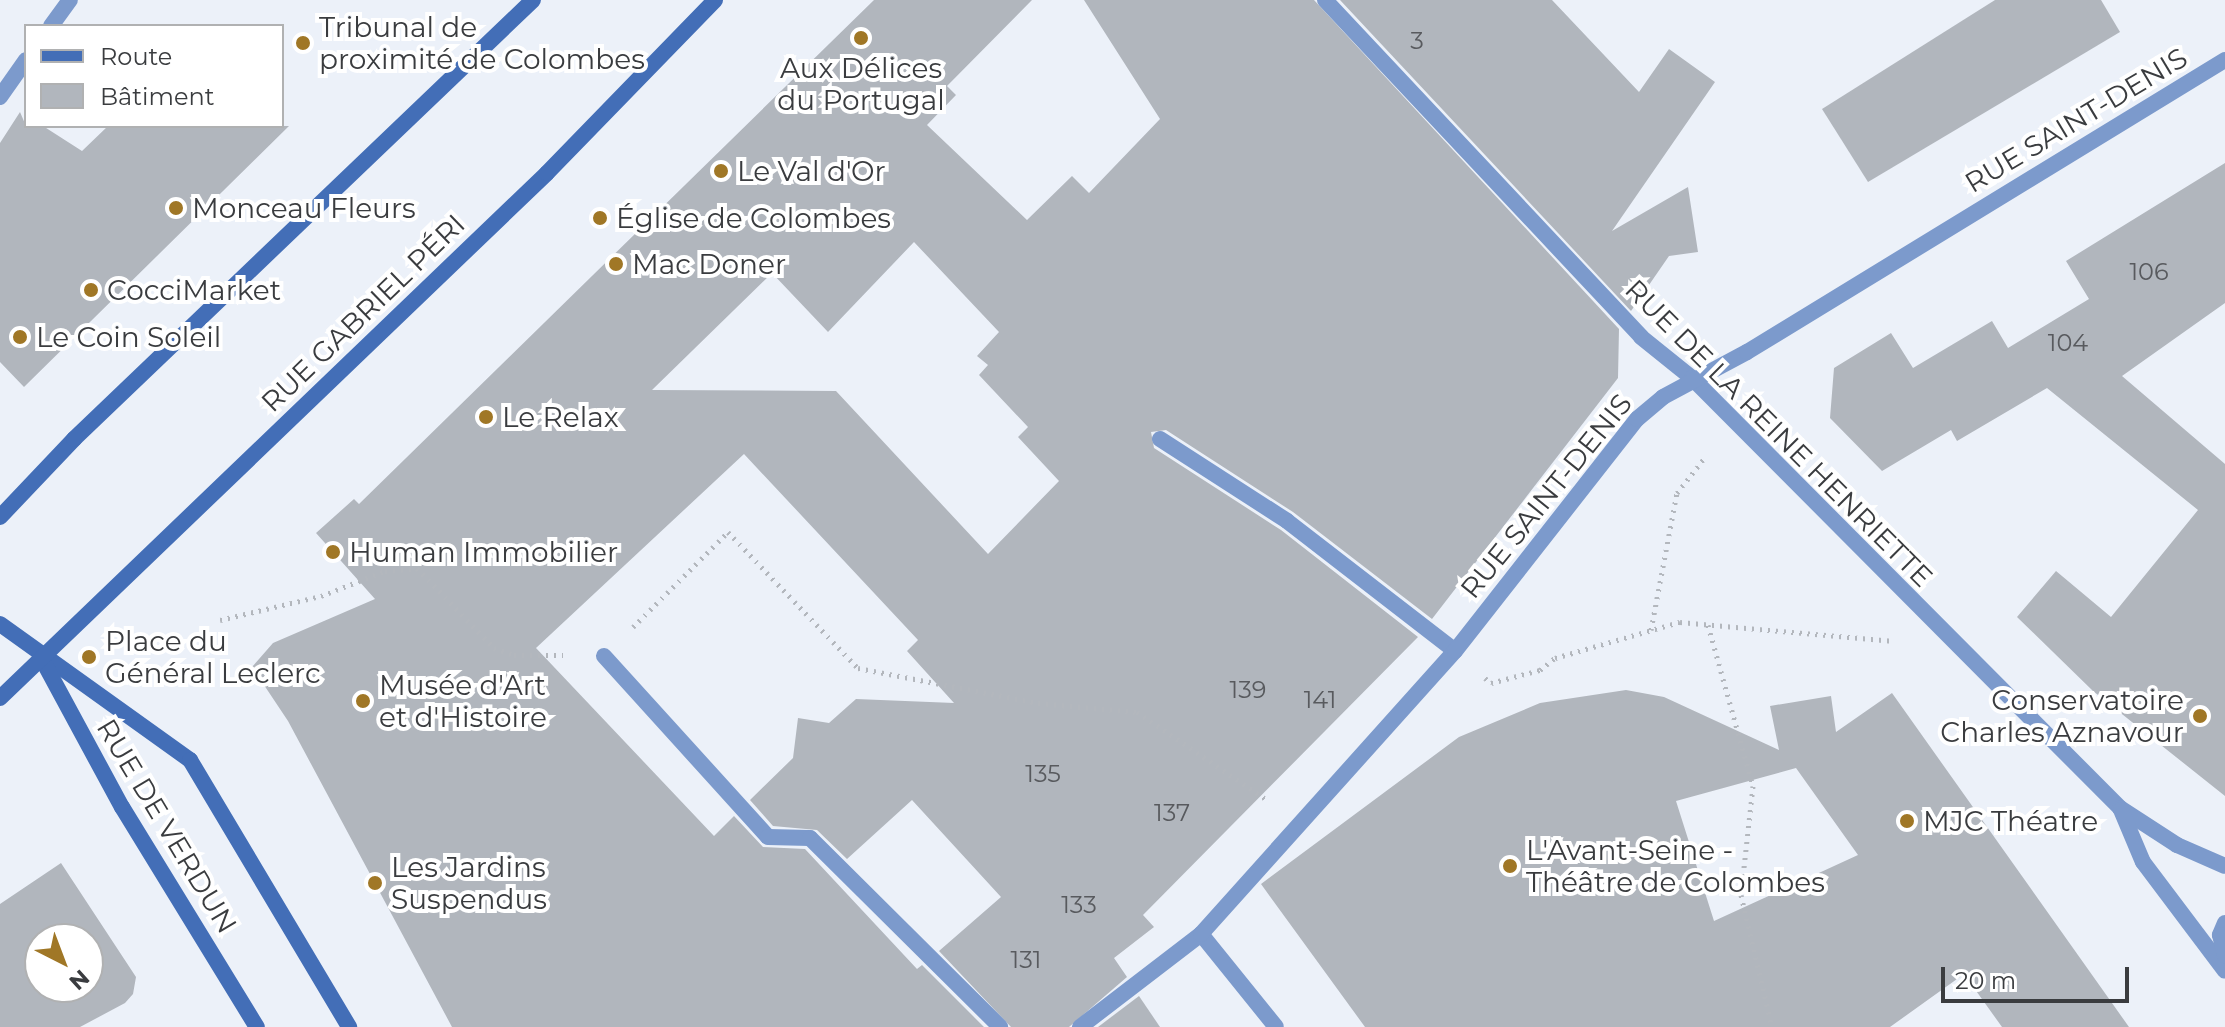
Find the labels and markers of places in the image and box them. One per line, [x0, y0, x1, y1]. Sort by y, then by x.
place label: Tribunal de proximité de Colombes [319, 10, 645, 76]
marker: Aux Délices du Portugal [852, 29, 870, 47]
marker: Tribunal de proximité de Colombes [294, 34, 312, 52]
place label: Aux Délices du Portugal [777, 51, 945, 117]
place label: Le Val d'Or [737, 154, 886, 188]
marker: Le Val d'Or [712, 162, 730, 180]
place label: Monceau Fleurs [192, 191, 416, 225]
marker: Monceau Fleurs [167, 199, 185, 217]
place label: Église de Colombes [616, 201, 891, 235]
marker: Église de Colombes [591, 209, 609, 227]
place label: Mac Doner [632, 247, 786, 281]
marker: Mac Doner [607, 255, 625, 273]
place label: CocciMarket [107, 273, 281, 307]
marker: CocciMarket [82, 281, 100, 299]
place label: Le Coin Soleil [36, 320, 221, 354]
marker: Le Coin Soleil [11, 328, 29, 346]
place label: Le Relax [502, 400, 619, 434]
marker: Le Relax [477, 408, 495, 426]
place label: Human Immobilier [349, 535, 618, 569]
marker: Human Immobilier [324, 543, 342, 561]
place label: Place du Général Leclerc [105, 624, 321, 690]
marker: Place du Général Leclerc [80, 648, 98, 666]
place label: Musée d'Art et d'Histoire [379, 668, 547, 734]
place label: Conservatoire Charles Aznavour [1940, 683, 2184, 749]
marker: Musée d'Art et d'Histoire [354, 692, 372, 710]
marker: Conservatoire Charles Aznavour [2191, 707, 2209, 725]
place label: MJC Théatre [1923, 804, 2098, 838]
marker: MJC Théatre [1898, 812, 1916, 830]
place label: L'Avant-Seine - Théâtre de Colombes [1526, 833, 1825, 899]
place label: Les Jardins Suspendus [391, 850, 547, 916]
marker: L'Avant-Seine - Théâtre de Colombes [1501, 857, 1519, 875]
marker: Les Jardins Suspendus [366, 874, 384, 892]

